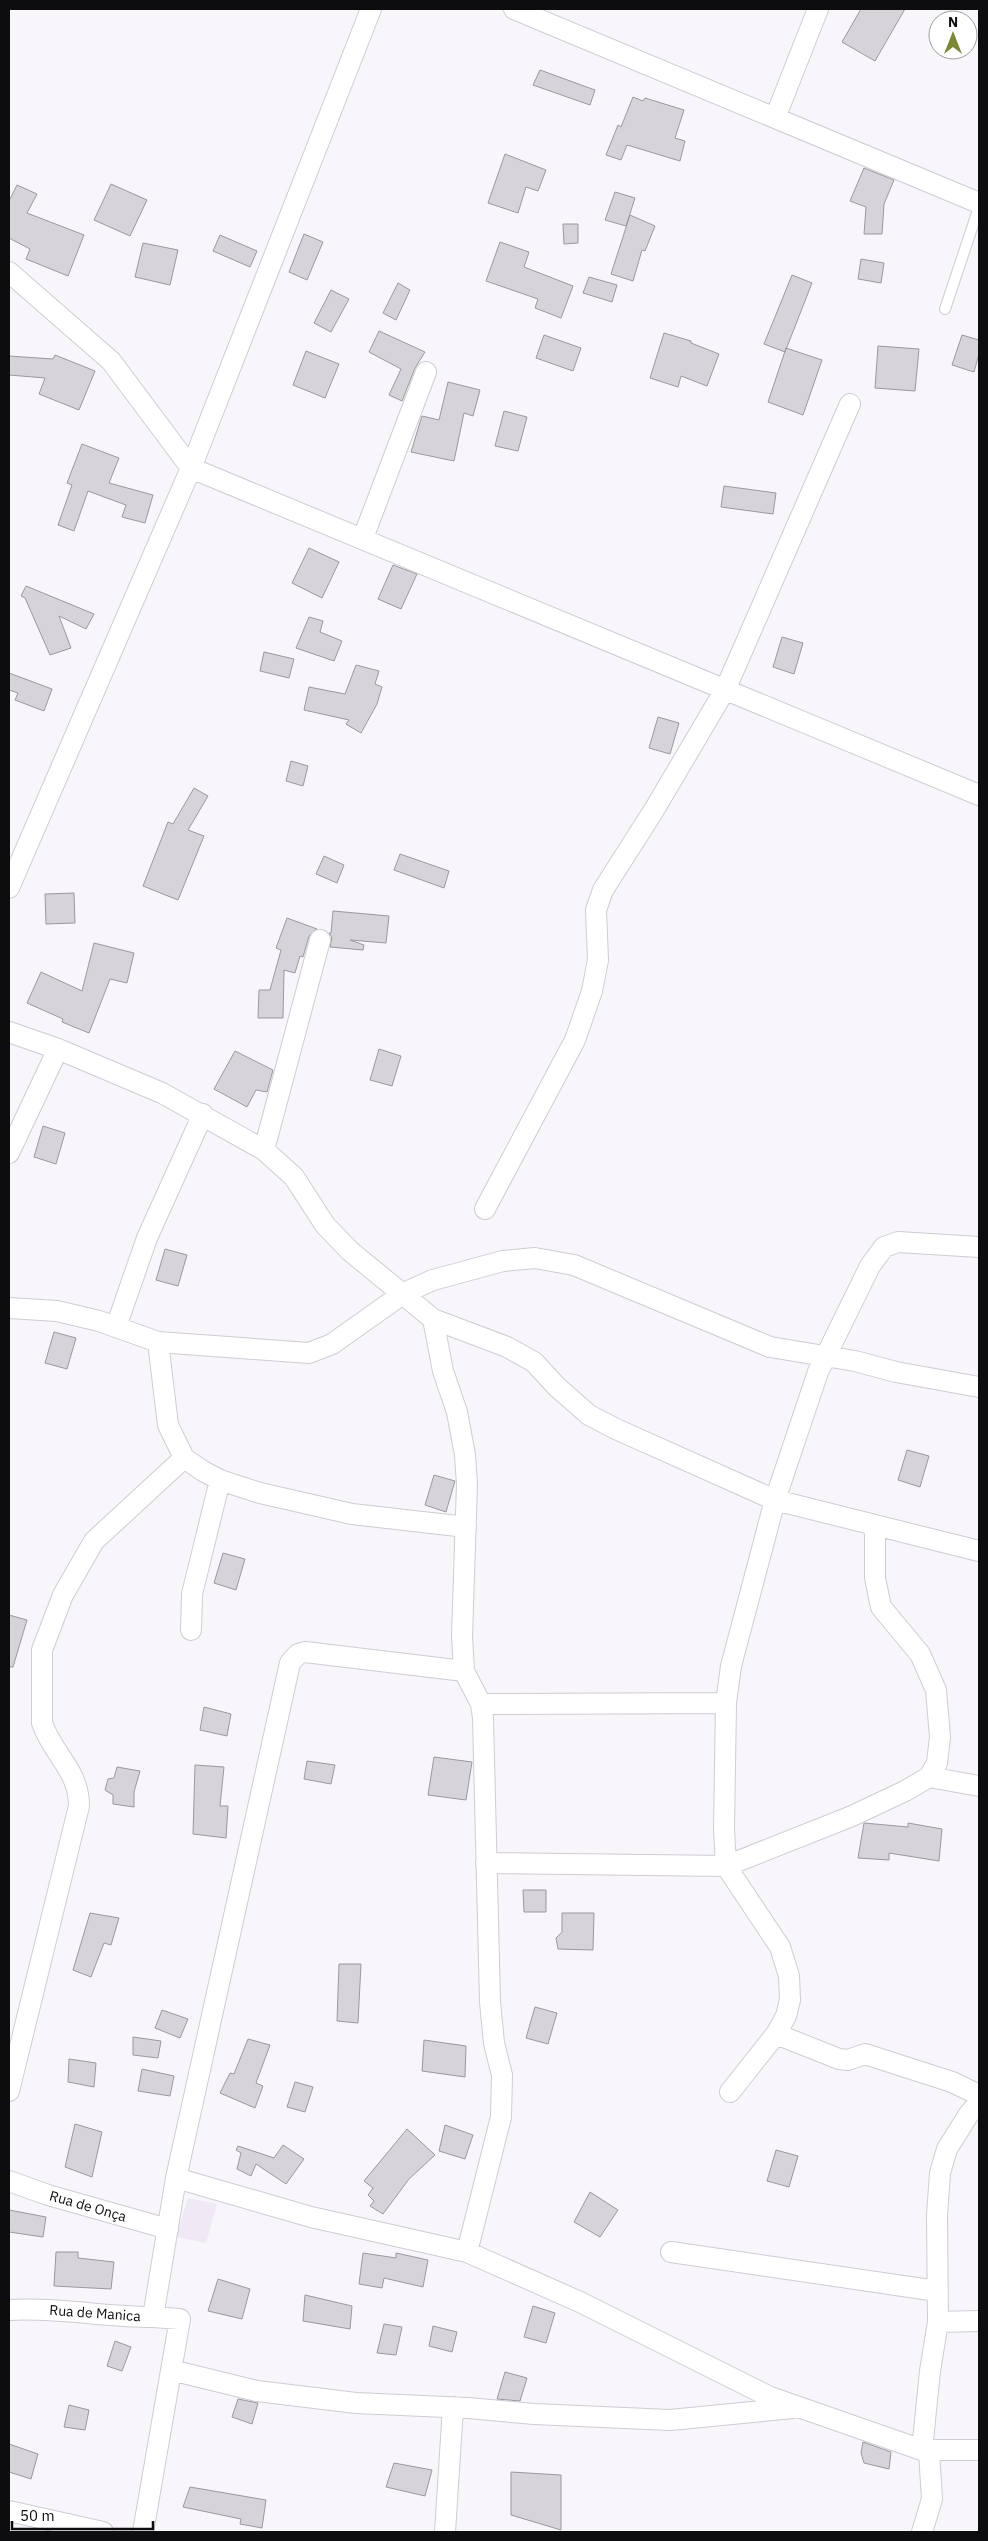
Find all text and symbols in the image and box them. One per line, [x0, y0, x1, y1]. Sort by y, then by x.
north arrow [928, 10, 978, 60]
text: N [948, 13, 958, 31]
street label: Rua de Onça [47, 2186, 129, 2226]
street label: Rua de Manica [49, 2301, 142, 2325]
scale bar [12, 2498, 154, 2530]
text: 50 m [20, 2506, 55, 2525]

